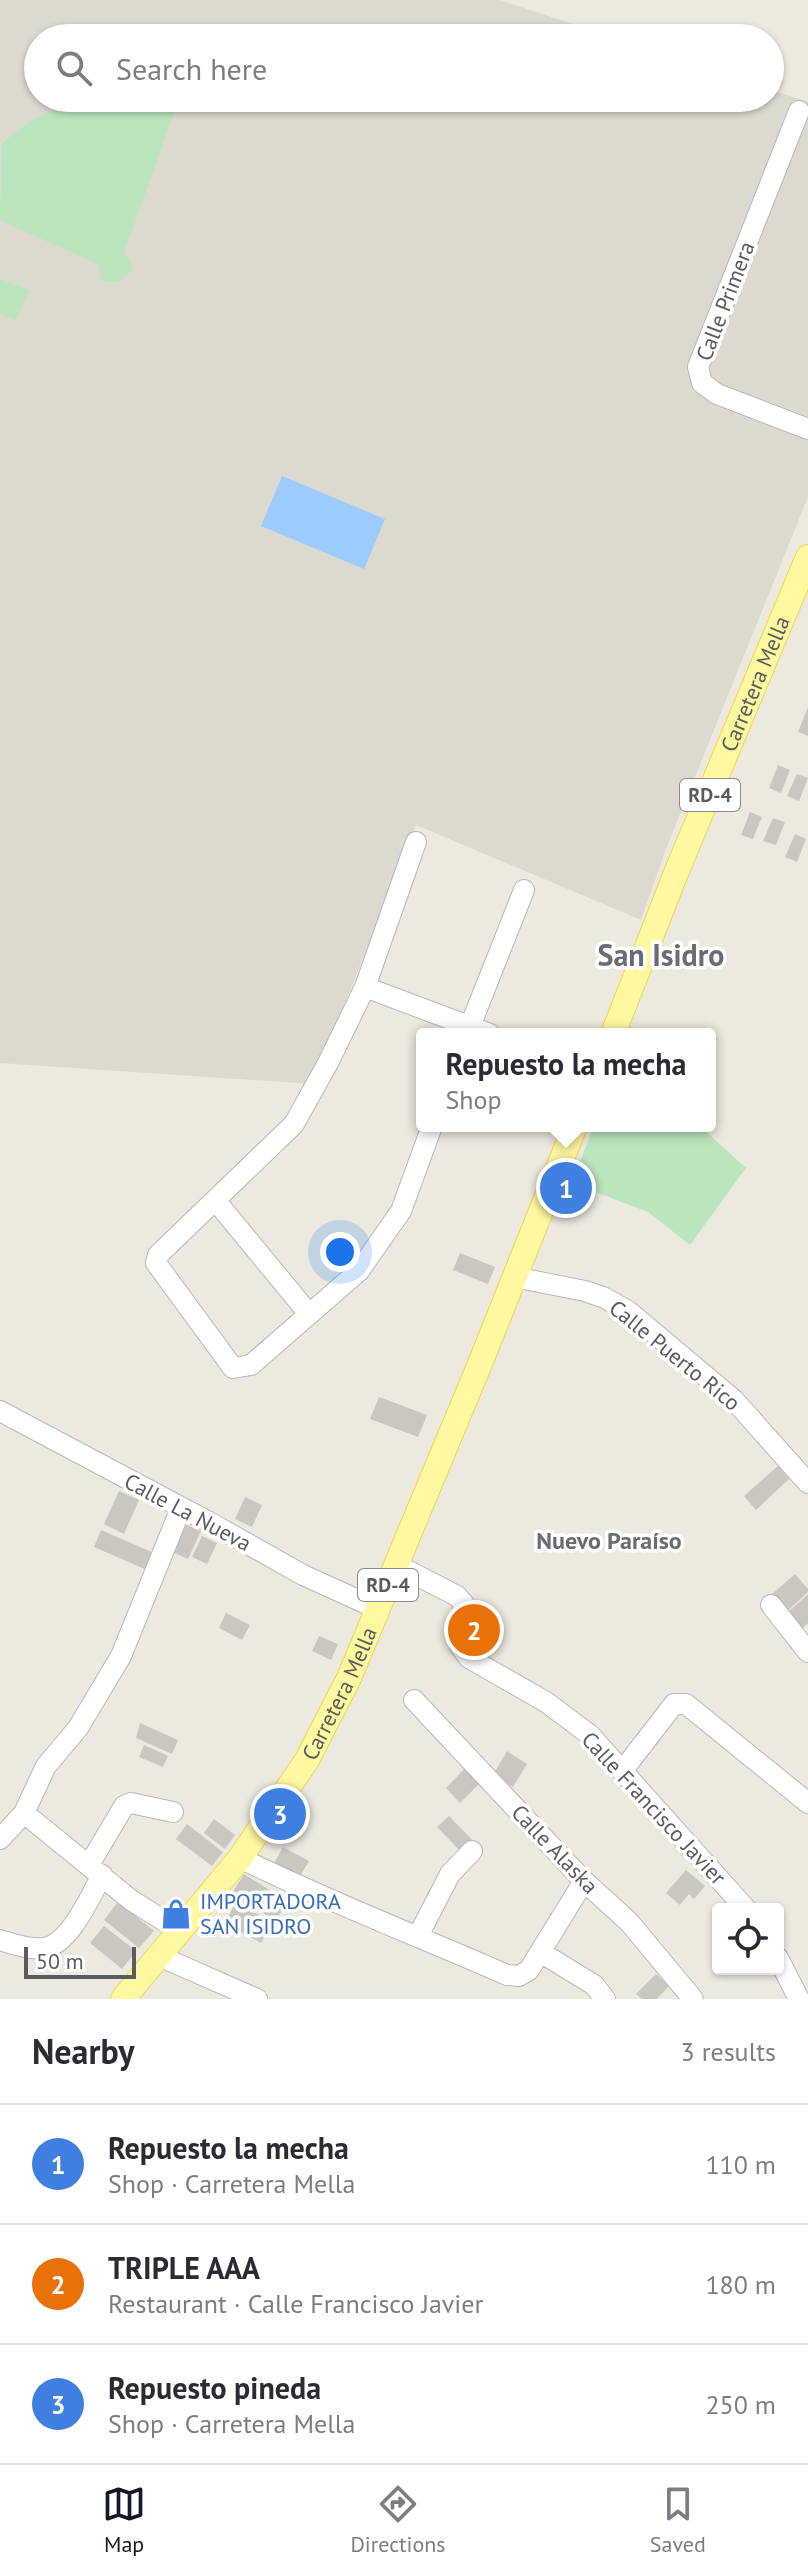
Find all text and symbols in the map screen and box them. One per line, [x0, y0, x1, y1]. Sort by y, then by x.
search box [24, 24, 784, 112]
icon: search [52, 46, 96, 90]
text: Search here [116, 49, 267, 88]
street label: Calle Primera [689, 237, 761, 365]
street label: Carretera Mella [714, 612, 796, 756]
road number: RD-4 [680, 779, 740, 811]
district label: San Isidro [598, 935, 724, 974]
popup [416, 1028, 716, 1132]
text: Repuesto la mecha [446, 1044, 686, 1083]
text: Shop [446, 1083, 502, 1116]
pin: 1 [540, 1158, 592, 1218]
your location [320, 1232, 360, 1272]
street label: Calle Puerto Rico [604, 1294, 746, 1416]
street label: Calle La Nueva [120, 1467, 256, 1557]
district label: Nuevo Paraíso [536, 1525, 682, 1556]
road number: RD-4 [358, 1569, 418, 1601]
pin: 2 [448, 1600, 500, 1660]
street label: Carretera Mella [295, 1623, 383, 1765]
street label: Calle Francisco Javier [576, 1726, 733, 1891]
pin: 3 [254, 1784, 306, 1844]
street label: Calle Alaska [506, 1799, 604, 1899]
place label: IMPORTADORA SAN ISIDRO [200, 1887, 341, 1940]
shop icon: IMPORTADORA SAN ISIDRO [159, 1897, 193, 1931]
map controls [712, 1903, 784, 1975]
button: locate [712, 1903, 784, 1975]
scale bar [24, 1943, 136, 1979]
text: 50 m [36, 1947, 84, 1975]
text: Nearby [32, 2029, 134, 2073]
text: 3 results [681, 2035, 776, 2068]
text: Repuesto la mecha [108, 2128, 349, 2167]
text: 1 [51, 2148, 65, 2181]
text: 110 m [705, 2148, 776, 2181]
text: Shop · Carretera Mella [108, 2167, 355, 2200]
text: TRIPLE AAA [108, 2248, 260, 2287]
text: 2 [51, 2268, 65, 2301]
text: 180 m [705, 2268, 776, 2301]
text: Restaurant · Calle Francisco Javier [108, 2287, 483, 2320]
text: Repuesto pineda [108, 2368, 321, 2407]
text: 3 [51, 2388, 65, 2421]
text: 250 m [705, 2388, 776, 2421]
text: Shop · Carretera Mella [108, 2407, 355, 2440]
tab: Map [102, 2482, 146, 2558]
tab: Directions [350, 2482, 446, 2558]
tab: Saved [650, 2482, 706, 2558]

